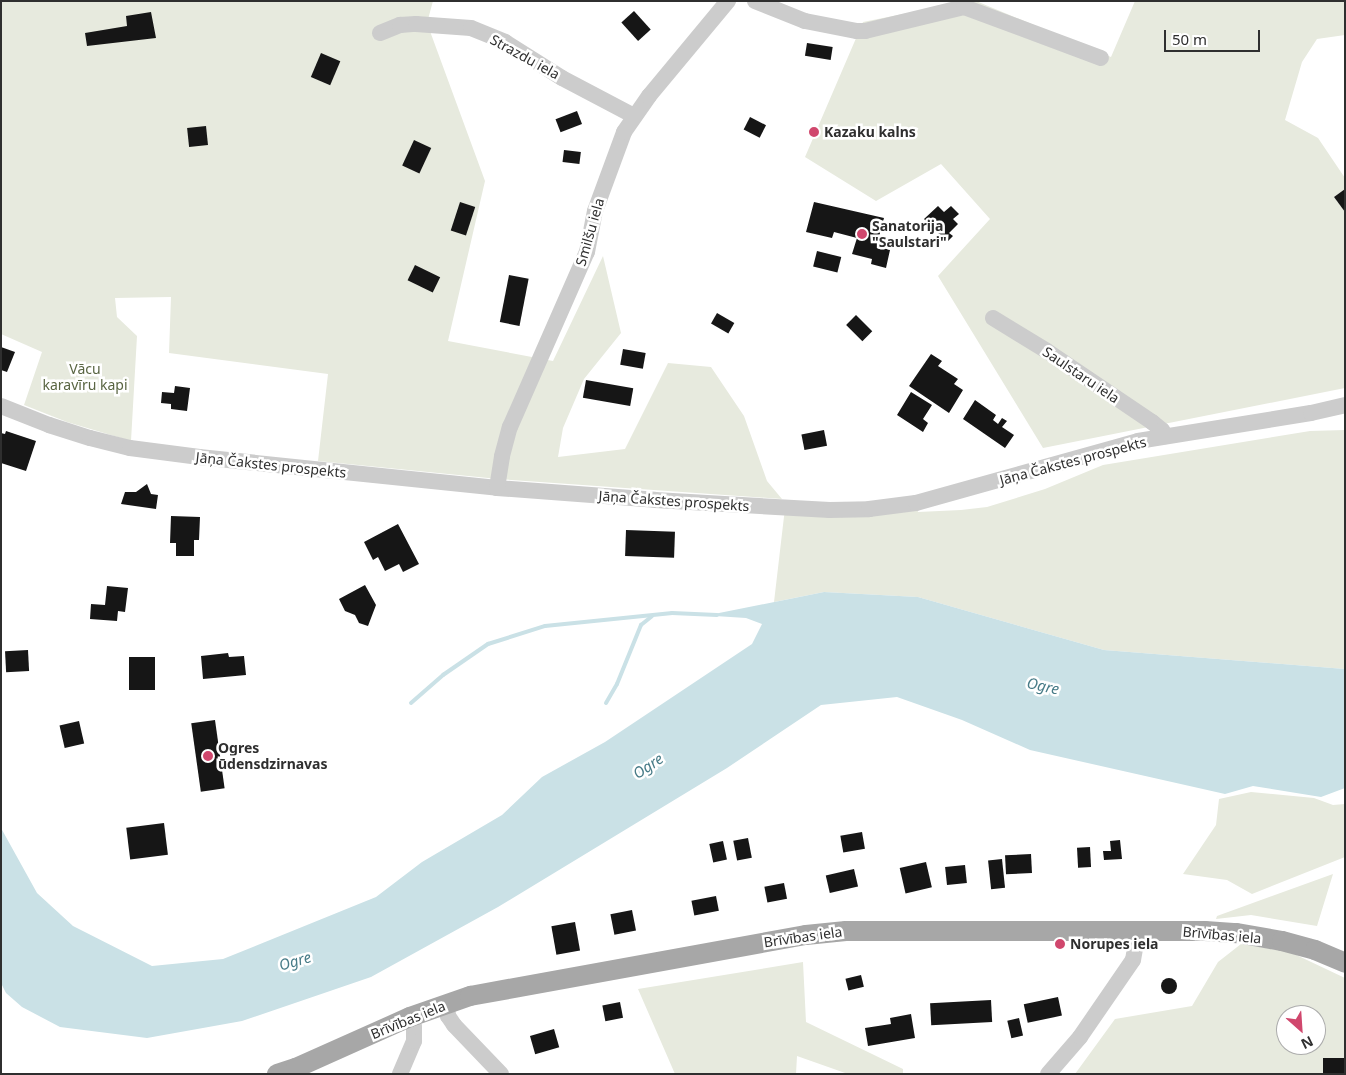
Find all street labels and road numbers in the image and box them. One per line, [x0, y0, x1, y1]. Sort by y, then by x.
street label: Strazdu iela [487, 31, 563, 83]
street label: Smilšu iela [572, 196, 608, 268]
street label: Saulstaru iela [1040, 343, 1122, 407]
street label: Jāņa Čakstes prospekts [998, 433, 1148, 489]
street label: Jāņa Čakstes prospekts [195, 449, 347, 481]
street label: Jāņa Čakstes prospekts [598, 487, 750, 515]
street label: Brīvības iela [763, 923, 843, 951]
street label: Brīvības iela [1182, 923, 1262, 947]
street label: Brīvības iela [368, 997, 448, 1043]

